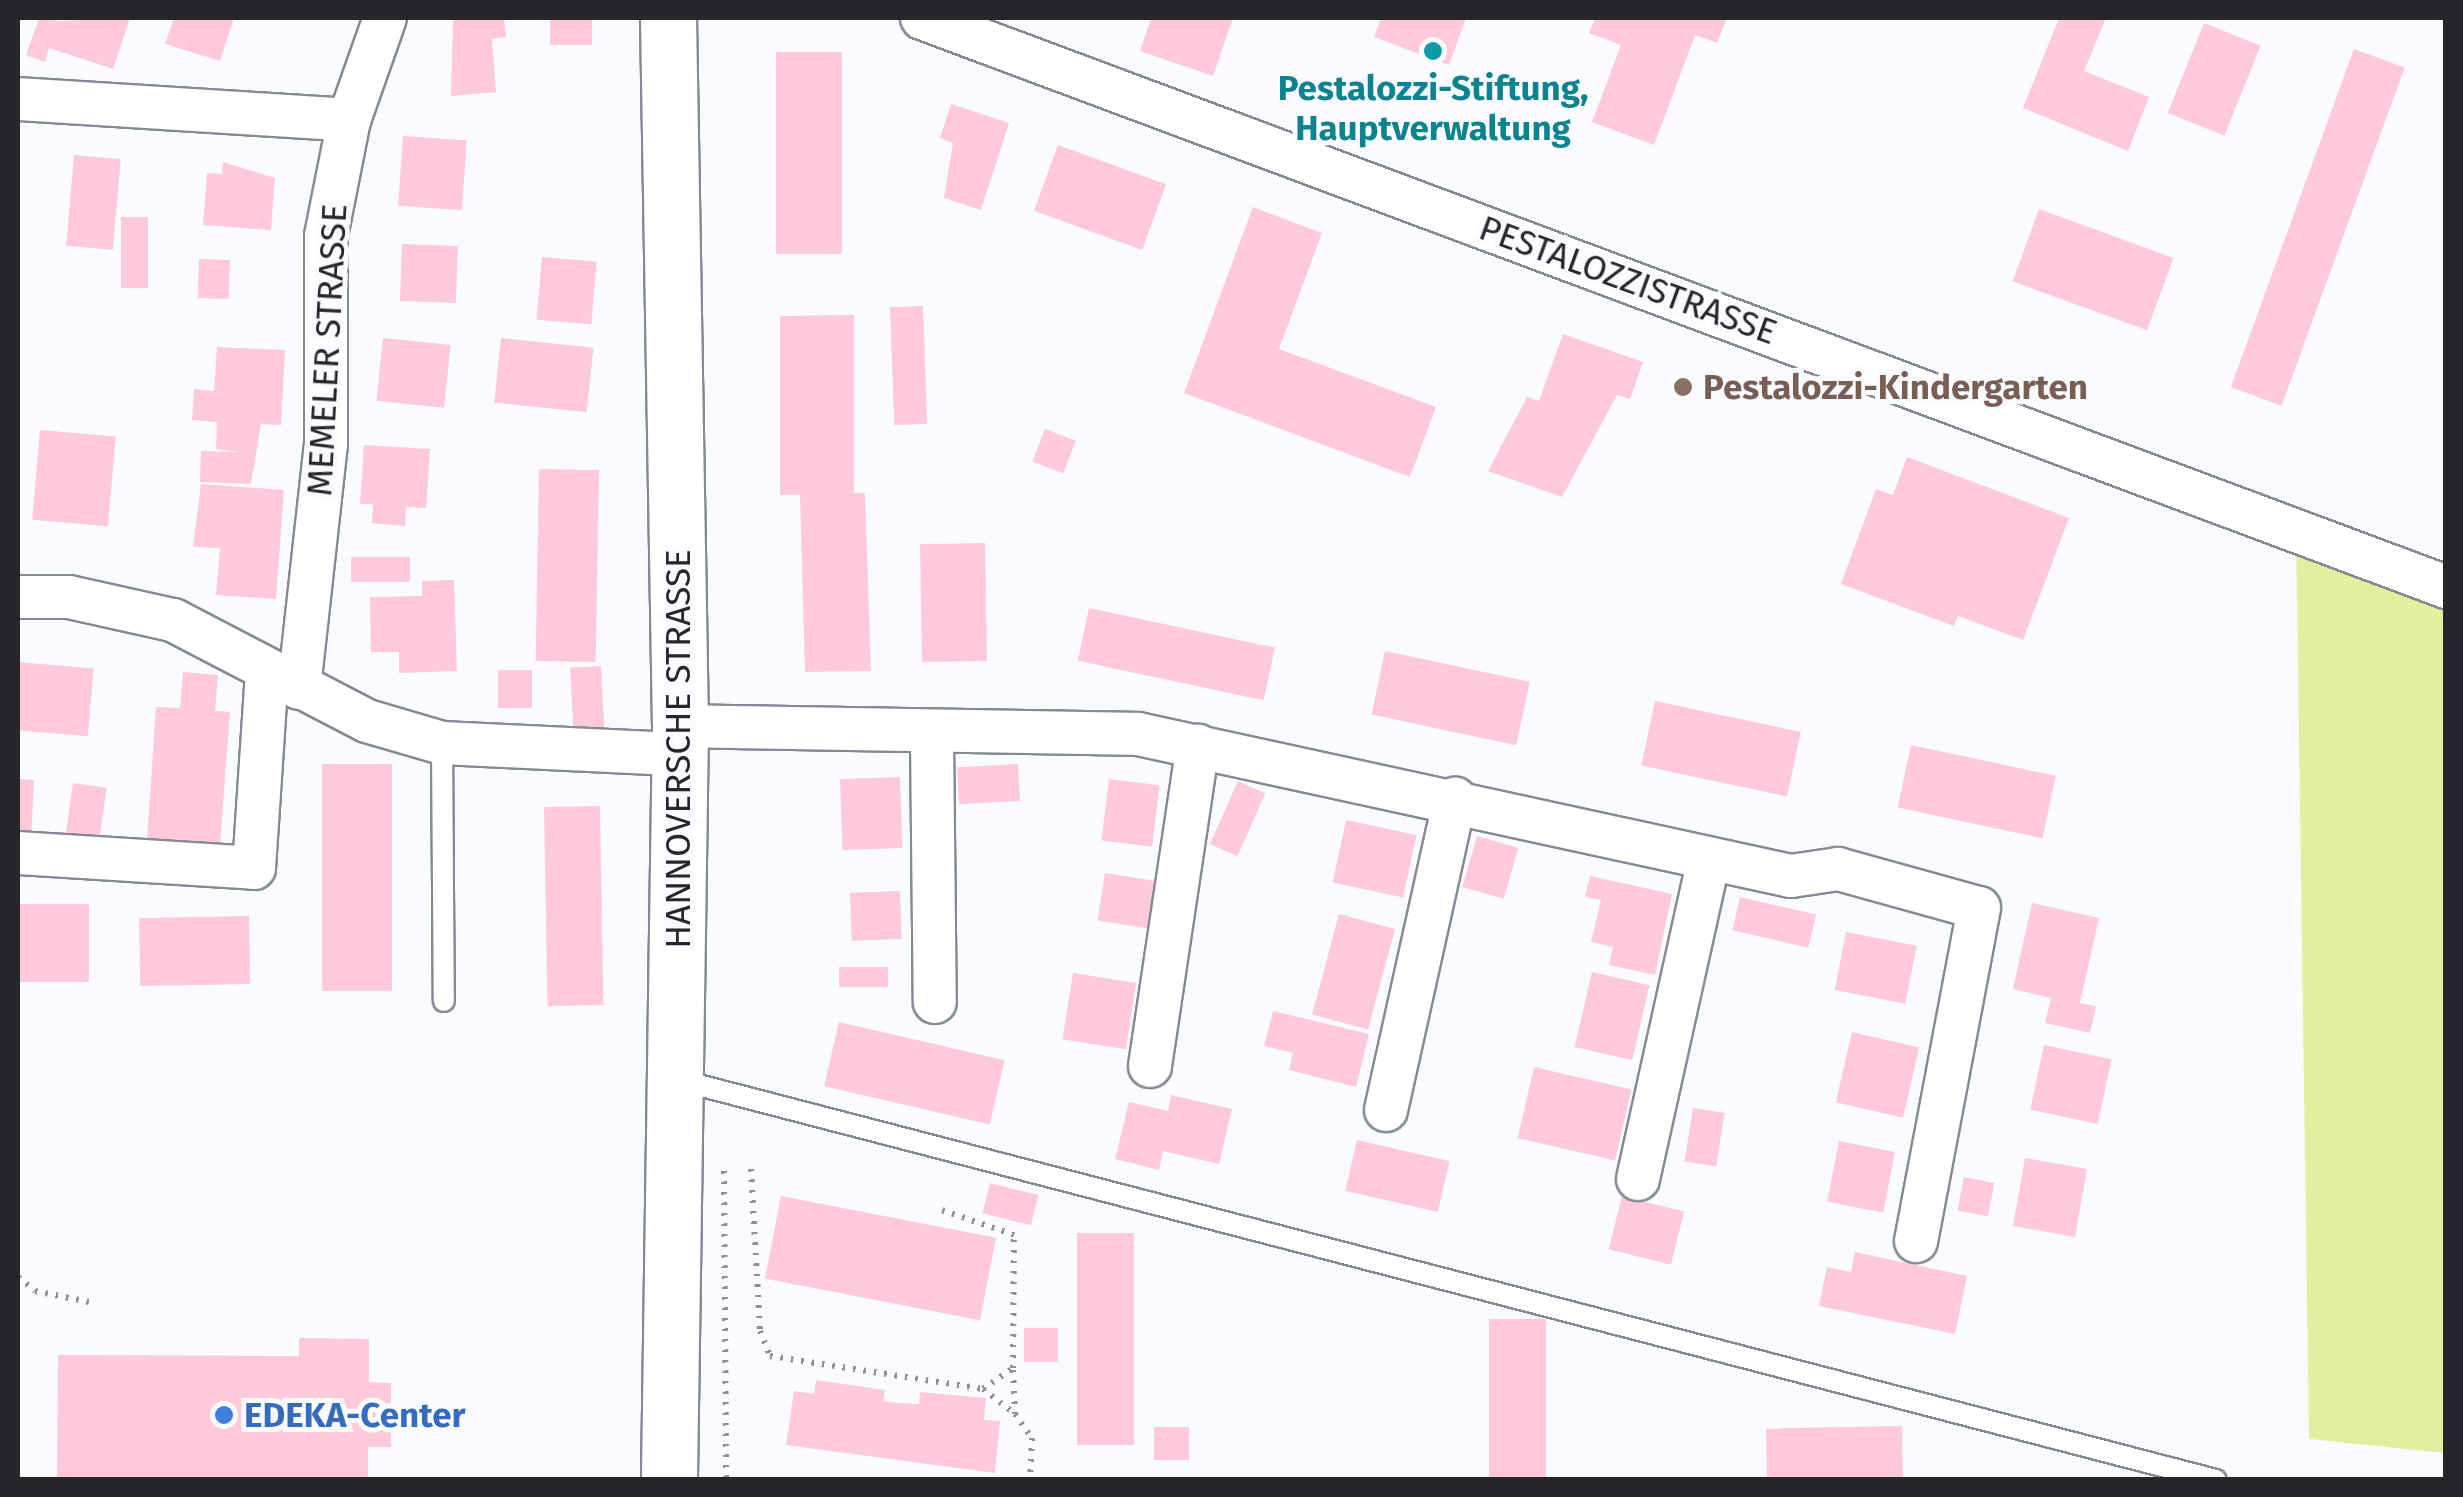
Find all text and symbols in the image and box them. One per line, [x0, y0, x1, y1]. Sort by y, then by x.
marker: Pestalozzi-Stiftung, Hauptverwaltung [1422, 40, 1444, 62]
place label: Pestalozzi-Stiftung, Hauptverwaltung [1278, 67, 1588, 149]
street label: MEMELER STRASSE [298, 203, 356, 497]
street label: PESTALOZZISTRASSE [1474, 207, 1782, 353]
place label: Pestalozzi-Kindergarten [1703, 366, 2088, 408]
marker: Pestalozzi-Kindergarten [1672, 376, 1694, 398]
street label: HANNOVERSCHE STRASSE [657, 549, 699, 949]
place label: EDEKA-Center [244, 1394, 465, 1436]
marker: EDEKA-Center [213, 1404, 235, 1426]

